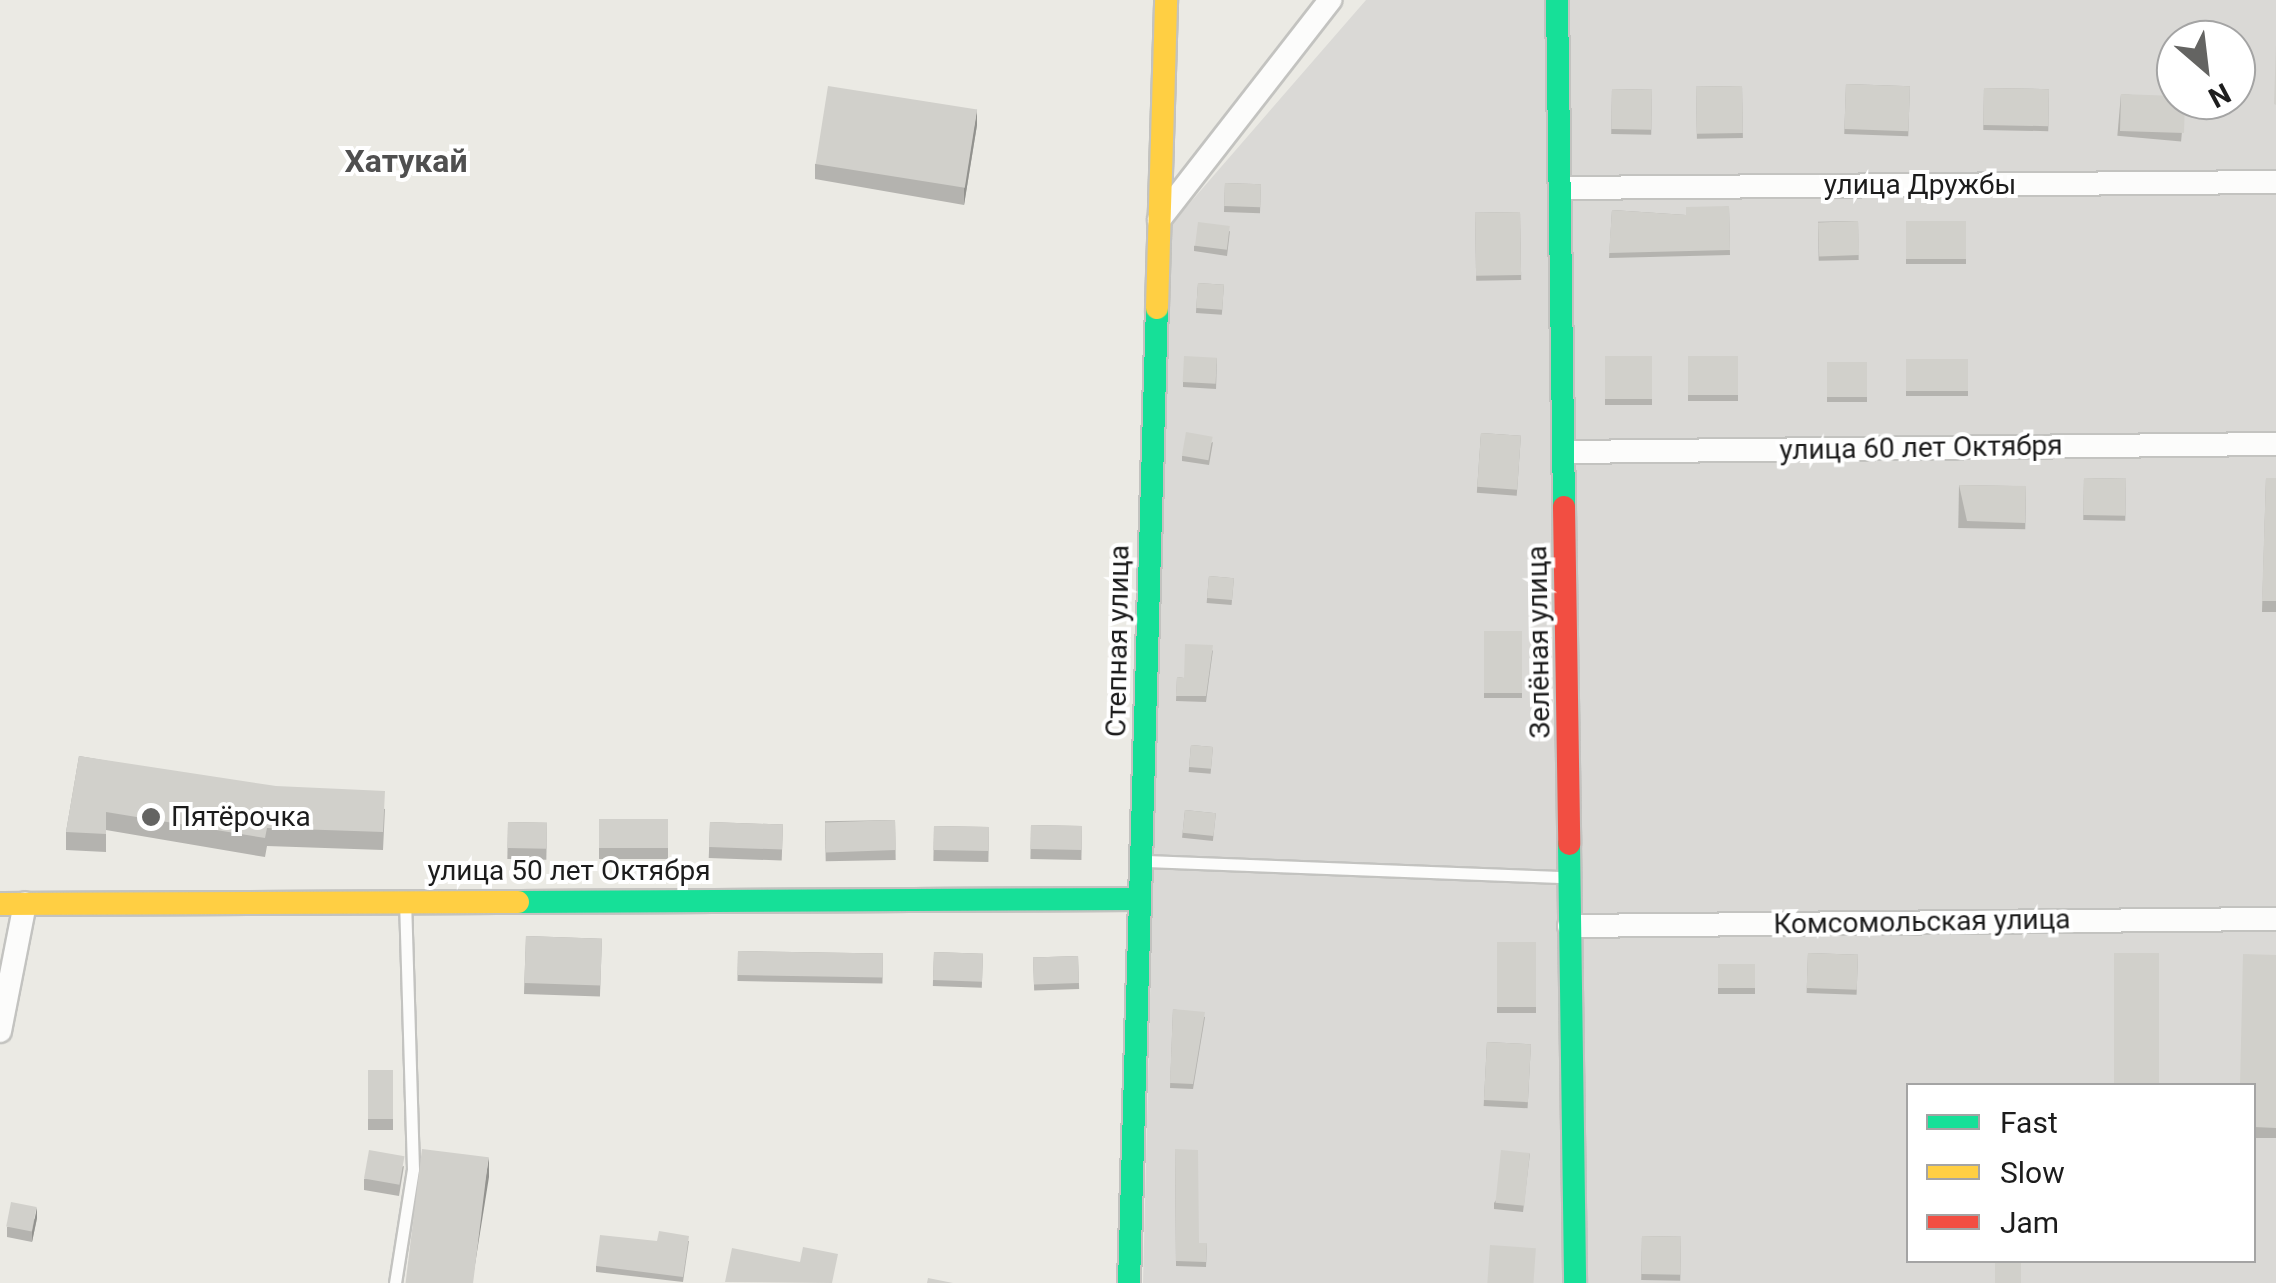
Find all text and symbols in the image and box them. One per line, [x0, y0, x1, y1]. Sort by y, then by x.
north arrow [2156, 20, 2256, 120]
text: N [2203, 76, 2236, 114]
district label: Хатукай [344, 142, 468, 180]
street label: улица Дружбы [1824, 168, 2016, 202]
street label: улица 60 лет Октября [1779, 429, 2063, 467]
street label: Степная улица [1100, 545, 1136, 737]
street label: Зелёная улица [1521, 545, 1557, 739]
place label: Пятёрочка [171, 800, 311, 834]
marker: Пятёрочка [140, 806, 162, 828]
street label: улица 50 лет Октября [427, 854, 711, 888]
street label: Комсомольская улица [1773, 903, 2071, 941]
legend [1906, 1083, 2256, 1263]
text: Fast [2000, 1105, 2058, 1140]
text: Slow [2000, 1155, 2065, 1190]
text: Jam [2000, 1205, 2059, 1240]

